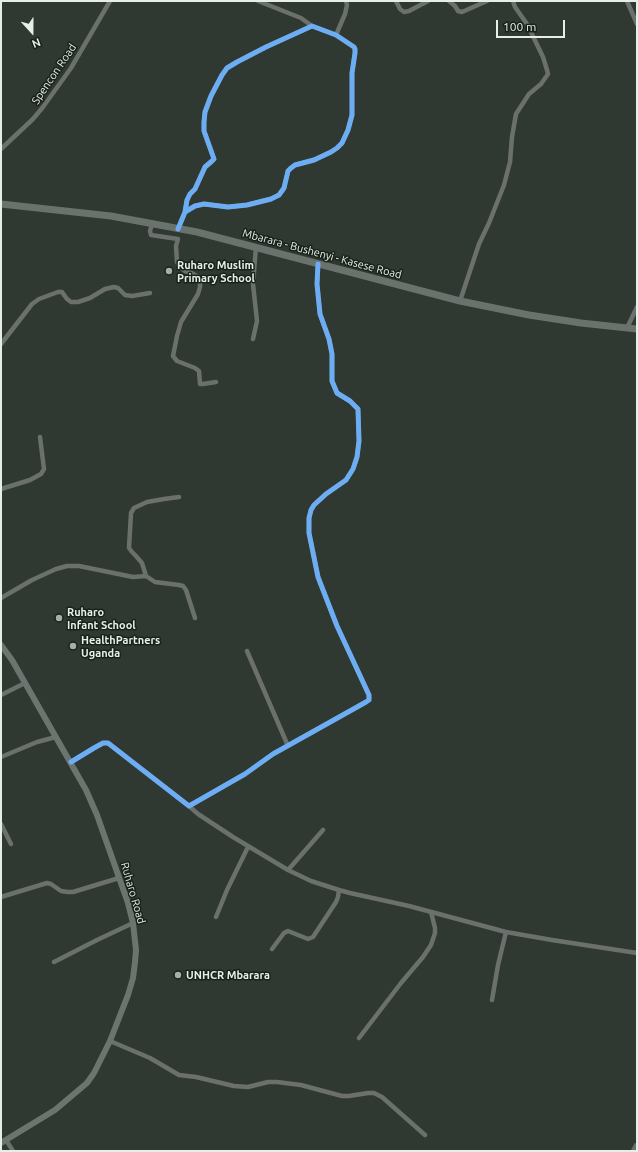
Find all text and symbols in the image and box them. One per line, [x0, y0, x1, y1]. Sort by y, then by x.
north arrow [12, 12, 52, 52]
scale bar [498, 12, 567, 38]
text: 100 m [503, 20, 536, 33]
text: N [30, 36, 42, 50]
street label: Spencon Road [29, 41, 79, 107]
street label: Mbarara - Bushenyi - Kasese Road [241, 226, 403, 282]
place label: Ruharo Muslim Primary School [177, 258, 255, 284]
marker: Ruharo Muslim Primary School [164, 266, 174, 276]
place label: Ruharo Infant School [67, 605, 136, 631]
marker: Ruharo Infant School [54, 613, 64, 623]
place label: HealthPartners Uganda [81, 633, 160, 659]
marker: HealthPartners Uganda [68, 641, 78, 651]
street label: Ruharo Road [118, 861, 148, 925]
place label: UNHCR Mbarara [186, 968, 270, 982]
marker: UNHCR Mbarara [173, 970, 183, 980]

